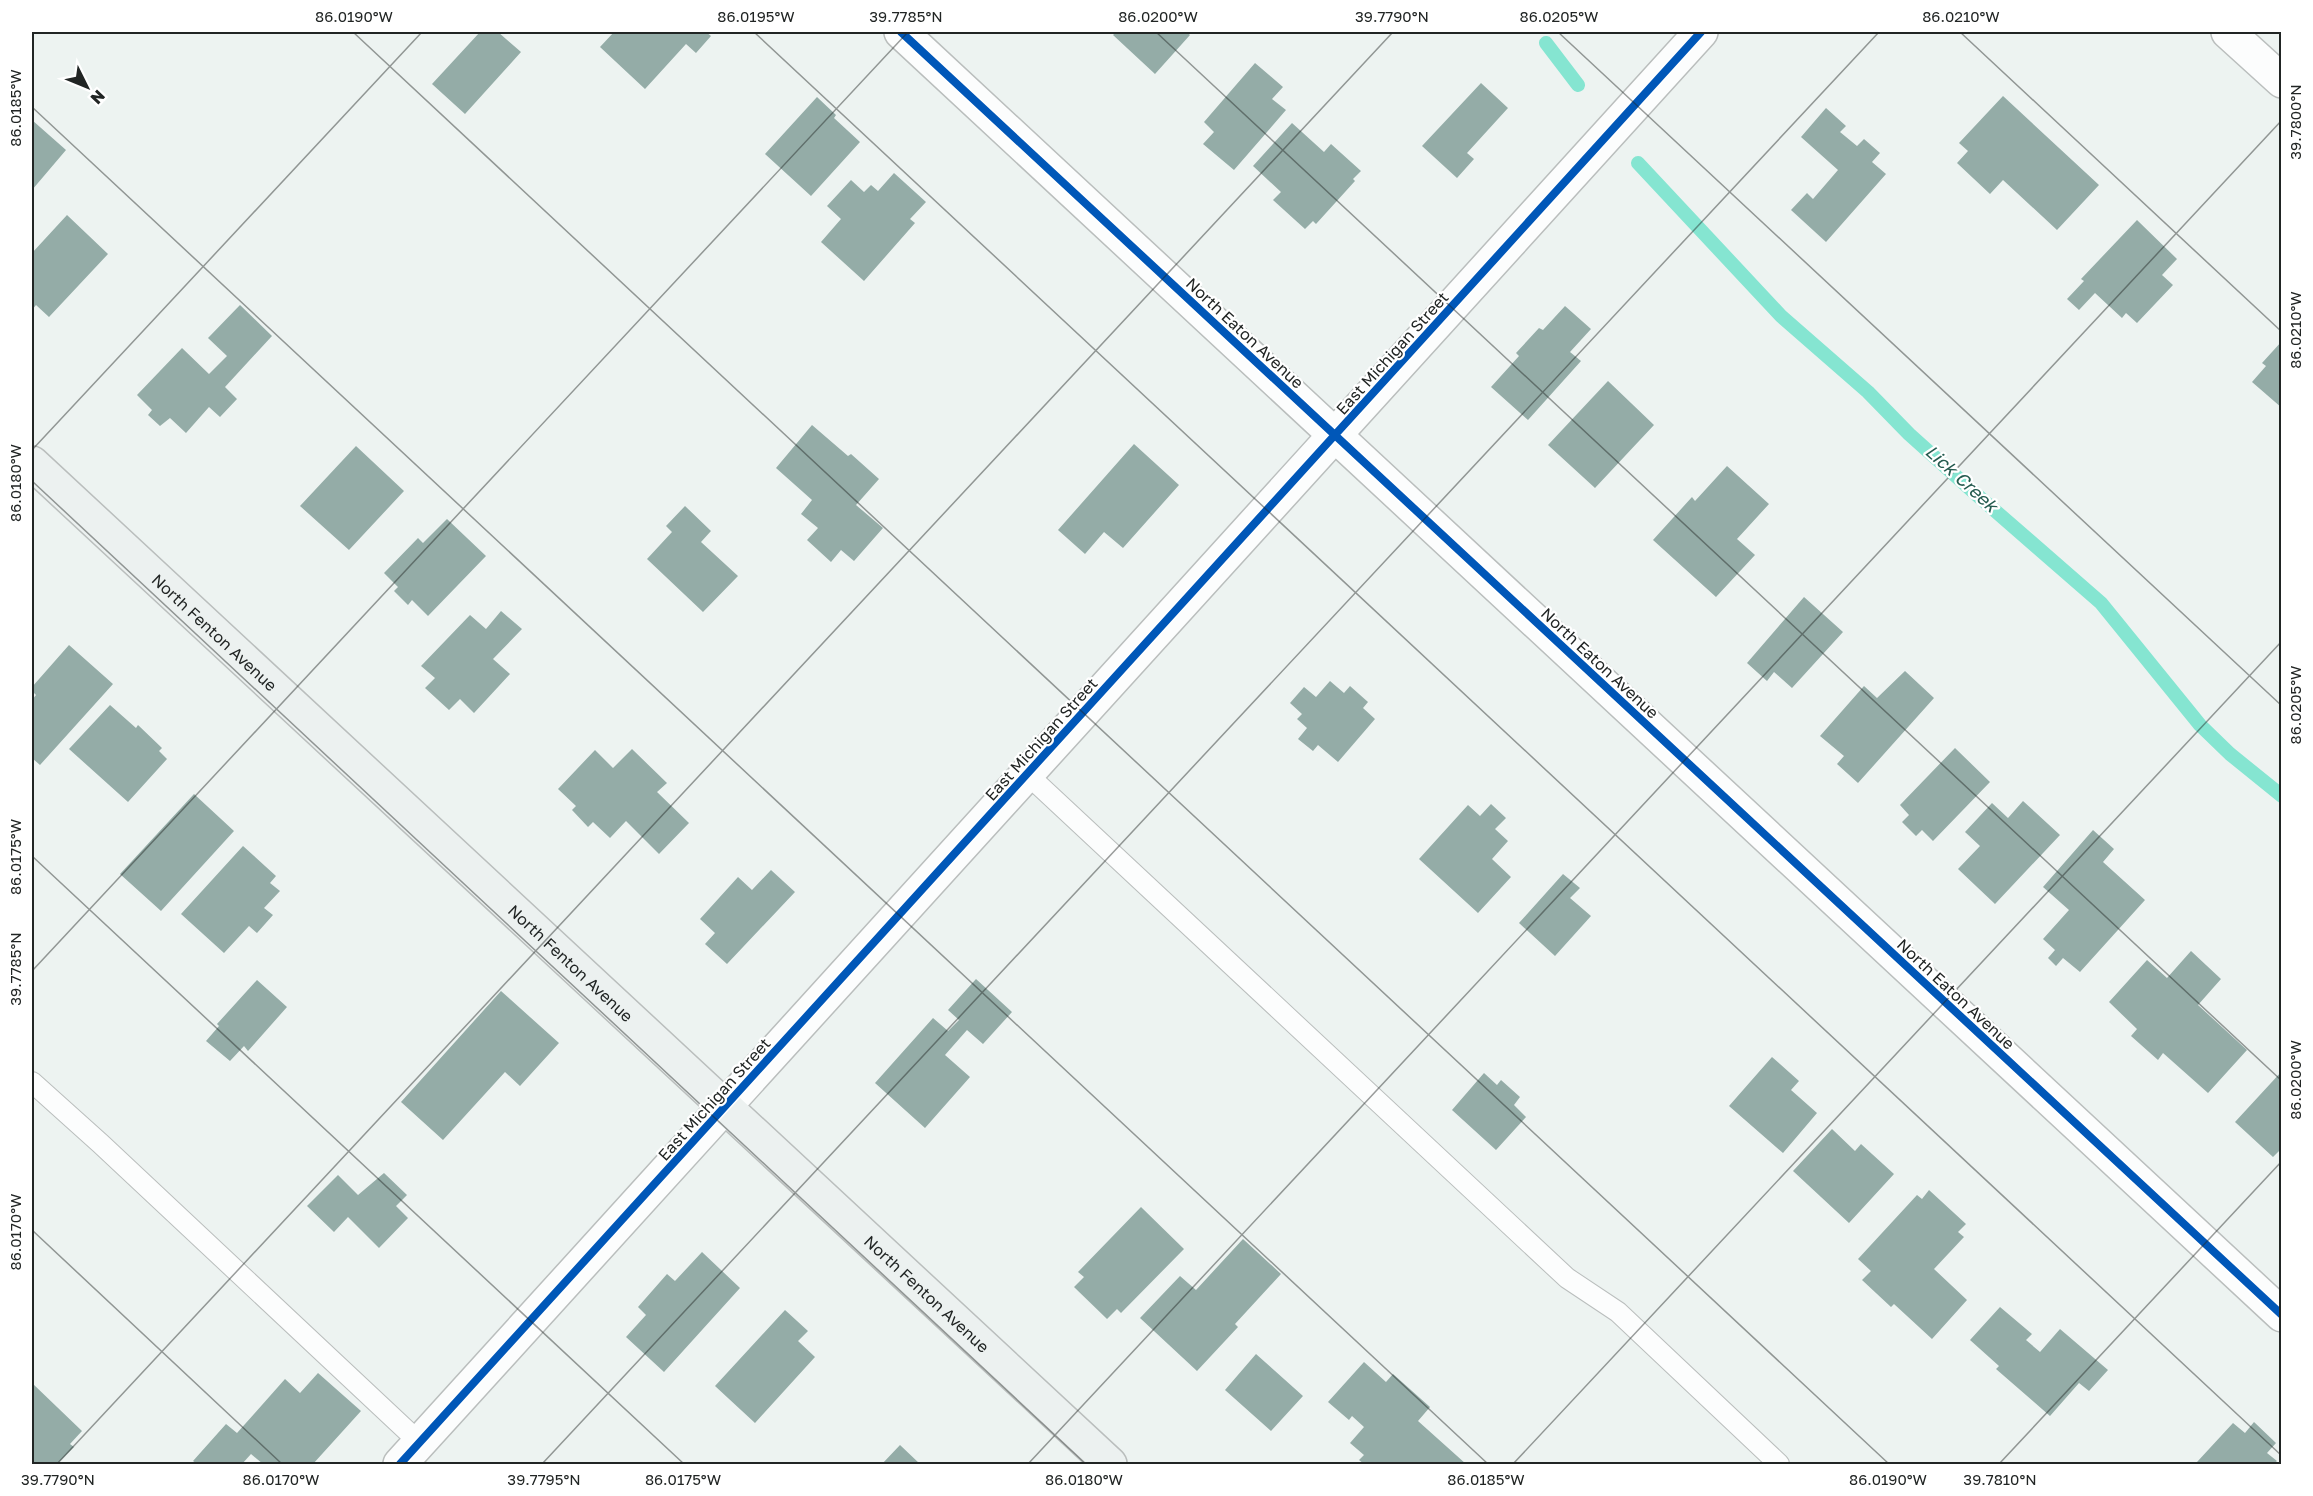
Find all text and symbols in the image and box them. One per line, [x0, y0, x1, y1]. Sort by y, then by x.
text: 86.0190°W [315, 7, 393, 25]
text: 86.0195°W [717, 7, 795, 25]
text: 39.7785°N [869, 7, 943, 25]
text: 86.0200°W [1118, 7, 1198, 25]
text: 39.7790°N [1355, 7, 1429, 25]
text: 86.0205°W [1520, 7, 1598, 25]
text: 86.0210°W [1922, 7, 2000, 25]
north arrow [57, 57, 117, 117]
text: 86.0185°W [6, 69, 24, 147]
text: 39.7800°N [2286, 84, 2304, 160]
text: N [87, 86, 109, 109]
street label: North Eaton Avenue [1182, 273, 1308, 393]
street label: East Michigan Street [1332, 287, 1452, 419]
text: 86.0210°W [2286, 291, 2304, 369]
water label: Lick Creek [1921, 440, 2004, 517]
text: 86.0180°W [6, 444, 24, 522]
street label: North Fenton Avenue [148, 570, 281, 695]
street label: North Eaton Avenue [1537, 603, 1663, 723]
text: 86.0205°W [2286, 666, 2304, 744]
street label: East Michigan Street [981, 673, 1101, 805]
text: 86.0175°W [6, 819, 24, 895]
street label: North Fenton Avenue [504, 900, 637, 1026]
text: 39.7785°N [6, 932, 24, 1006]
street label: North Eaton Avenue [1893, 934, 2019, 1054]
street label: East Michigan Street [654, 1033, 774, 1165]
text: 86.0200°W [2286, 1040, 2304, 1120]
text: 86.0170°W [6, 1194, 24, 1270]
street label: North Fenton Avenue [860, 1231, 993, 1357]
text: 39.7790°N [21, 1470, 95, 1488]
text: 86.0170°W [243, 1470, 319, 1488]
text: 39.7795°N [507, 1470, 581, 1488]
text: 86.0175°W [645, 1470, 721, 1488]
text: 86.0180°W [1045, 1470, 1123, 1488]
text: 86.0185°W [1447, 1470, 1525, 1488]
text: 86.0190°W [1849, 1470, 1927, 1488]
text: 39.7810°N [1963, 1470, 2037, 1488]

